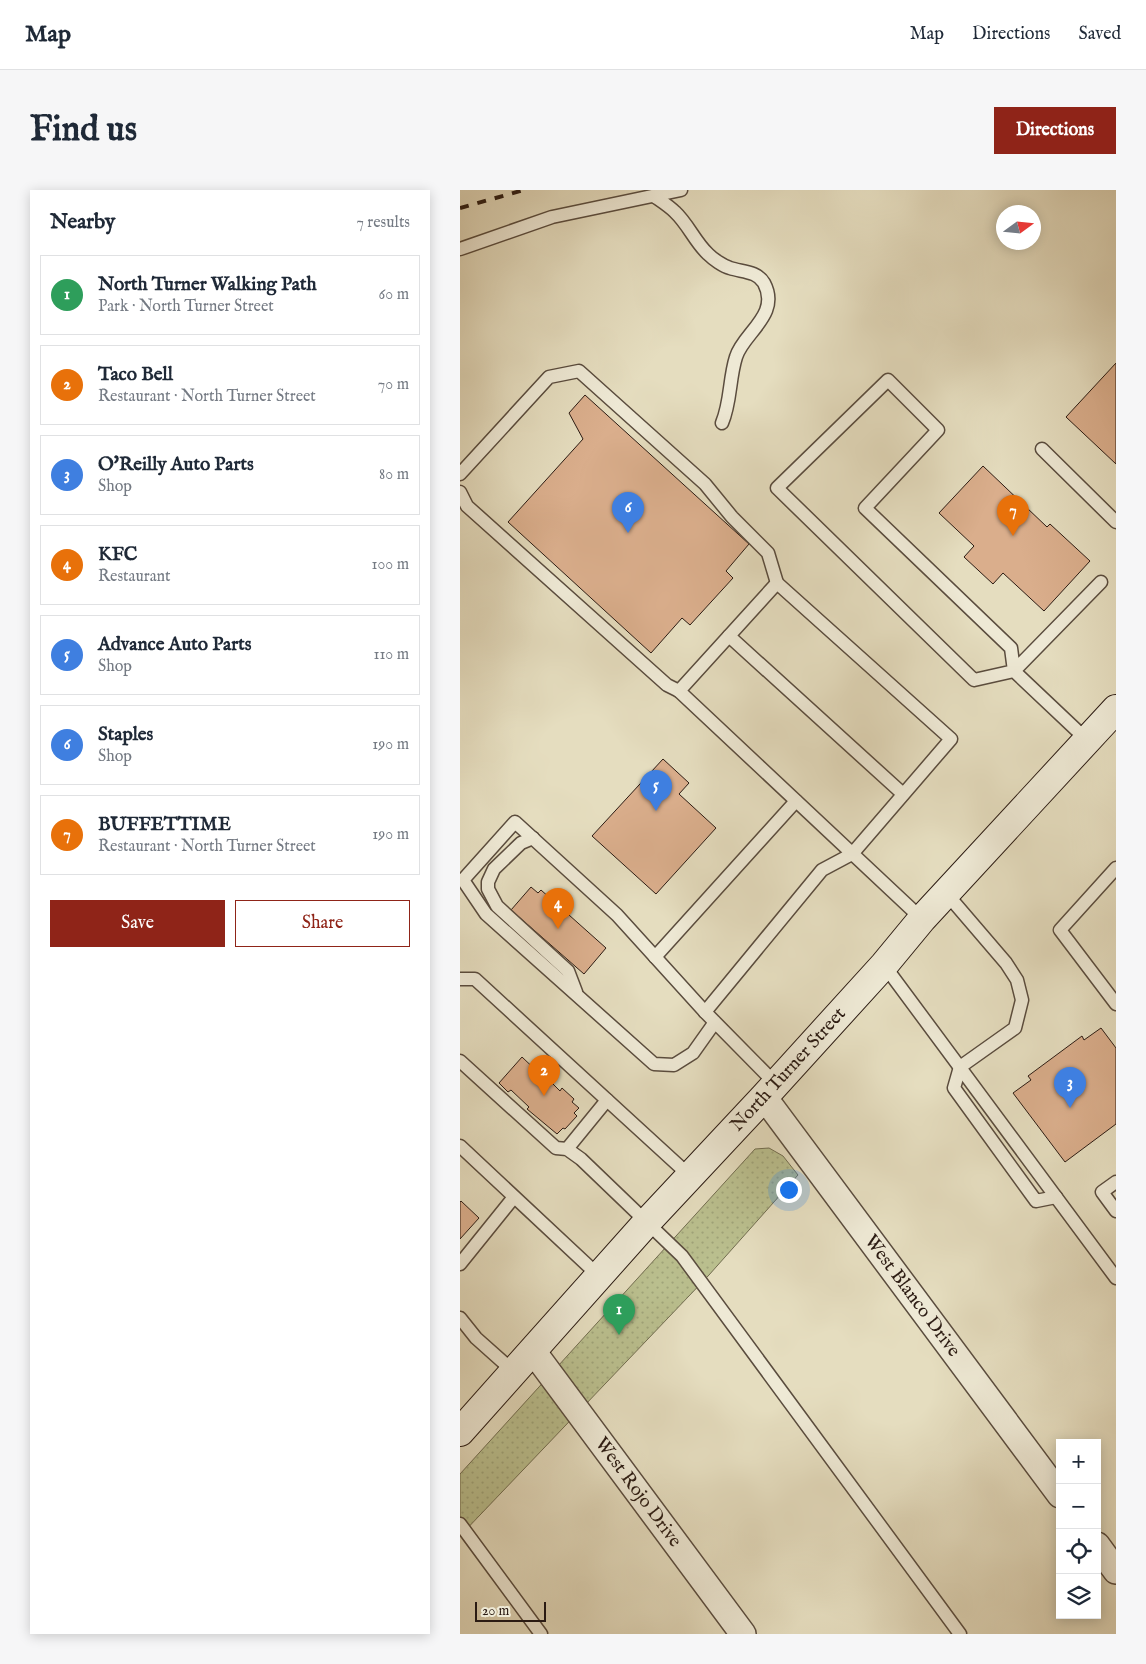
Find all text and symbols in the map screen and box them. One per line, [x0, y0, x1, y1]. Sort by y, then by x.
text: Map [25, 19, 71, 50]
text: Map [910, 23, 944, 46]
text: Directions [972, 23, 1050, 46]
text: Saved [1078, 23, 1121, 46]
button: Directions [994, 107, 1116, 154]
text: Find us [30, 108, 137, 153]
north arrow [996, 205, 1041, 250]
text: Nearby [50, 209, 115, 236]
text: 7 results [356, 213, 410, 233]
text: North Turner Walking Path [98, 273, 317, 297]
text: 1 [64, 285, 70, 305]
text: 60 m [379, 285, 409, 305]
text: Park · North Turner Street [98, 297, 274, 317]
text: Taco Bell [98, 363, 173, 387]
text: 2 [63, 375, 71, 395]
text: 70 m [378, 375, 409, 395]
text: Restaurant · North Turner Street [98, 387, 316, 407]
text: O'Reilly Auto Parts [98, 453, 254, 477]
text: 3 [64, 465, 70, 485]
text: 80 m [379, 465, 409, 485]
text: Shop [98, 477, 132, 497]
pin: 6 [612, 492, 644, 533]
pin: 7 [997, 495, 1029, 536]
text: KFC [98, 543, 137, 567]
text: 4 [63, 555, 71, 575]
text: 100 m [372, 555, 409, 575]
text: Restaurant [98, 567, 171, 587]
text: Advance Auto Parts [98, 633, 251, 657]
text: 5 [64, 645, 70, 665]
text: 110 m [373, 645, 409, 665]
text: Shop [98, 657, 132, 677]
text: Staples [98, 723, 153, 747]
text: 6 [64, 735, 70, 755]
text: 190 m [372, 735, 409, 755]
text: Shop [98, 747, 132, 767]
pin: 5 [640, 770, 672, 811]
text: BUFFETTIME [98, 813, 231, 837]
text: 7 [63, 825, 71, 845]
text: 190 m [372, 825, 409, 845]
text: Restaurant · North Turner Street [98, 837, 316, 857]
pin: 4 [542, 888, 574, 929]
button: Save [50, 900, 225, 947]
button: Share [235, 900, 410, 947]
street label: North Turner Street [726, 1002, 852, 1137]
pin: 2 [528, 1055, 560, 1096]
pin: 3 [1054, 1067, 1086, 1108]
your location [776, 1177, 802, 1203]
street label: West Blanco Drive [859, 1230, 965, 1362]
pin: 1 [603, 1294, 635, 1335]
street label: West Rojo Drive [589, 1433, 687, 1552]
map controls [1056, 1439, 1101, 1619]
button: + [1056, 1439, 1101, 1484]
button: − [1056, 1484, 1101, 1529]
button: locate [1056, 1529, 1101, 1574]
button: layers [1056, 1574, 1101, 1619]
scale bar [475, 1599, 546, 1622]
text: 20 m [482, 1602, 509, 1620]

